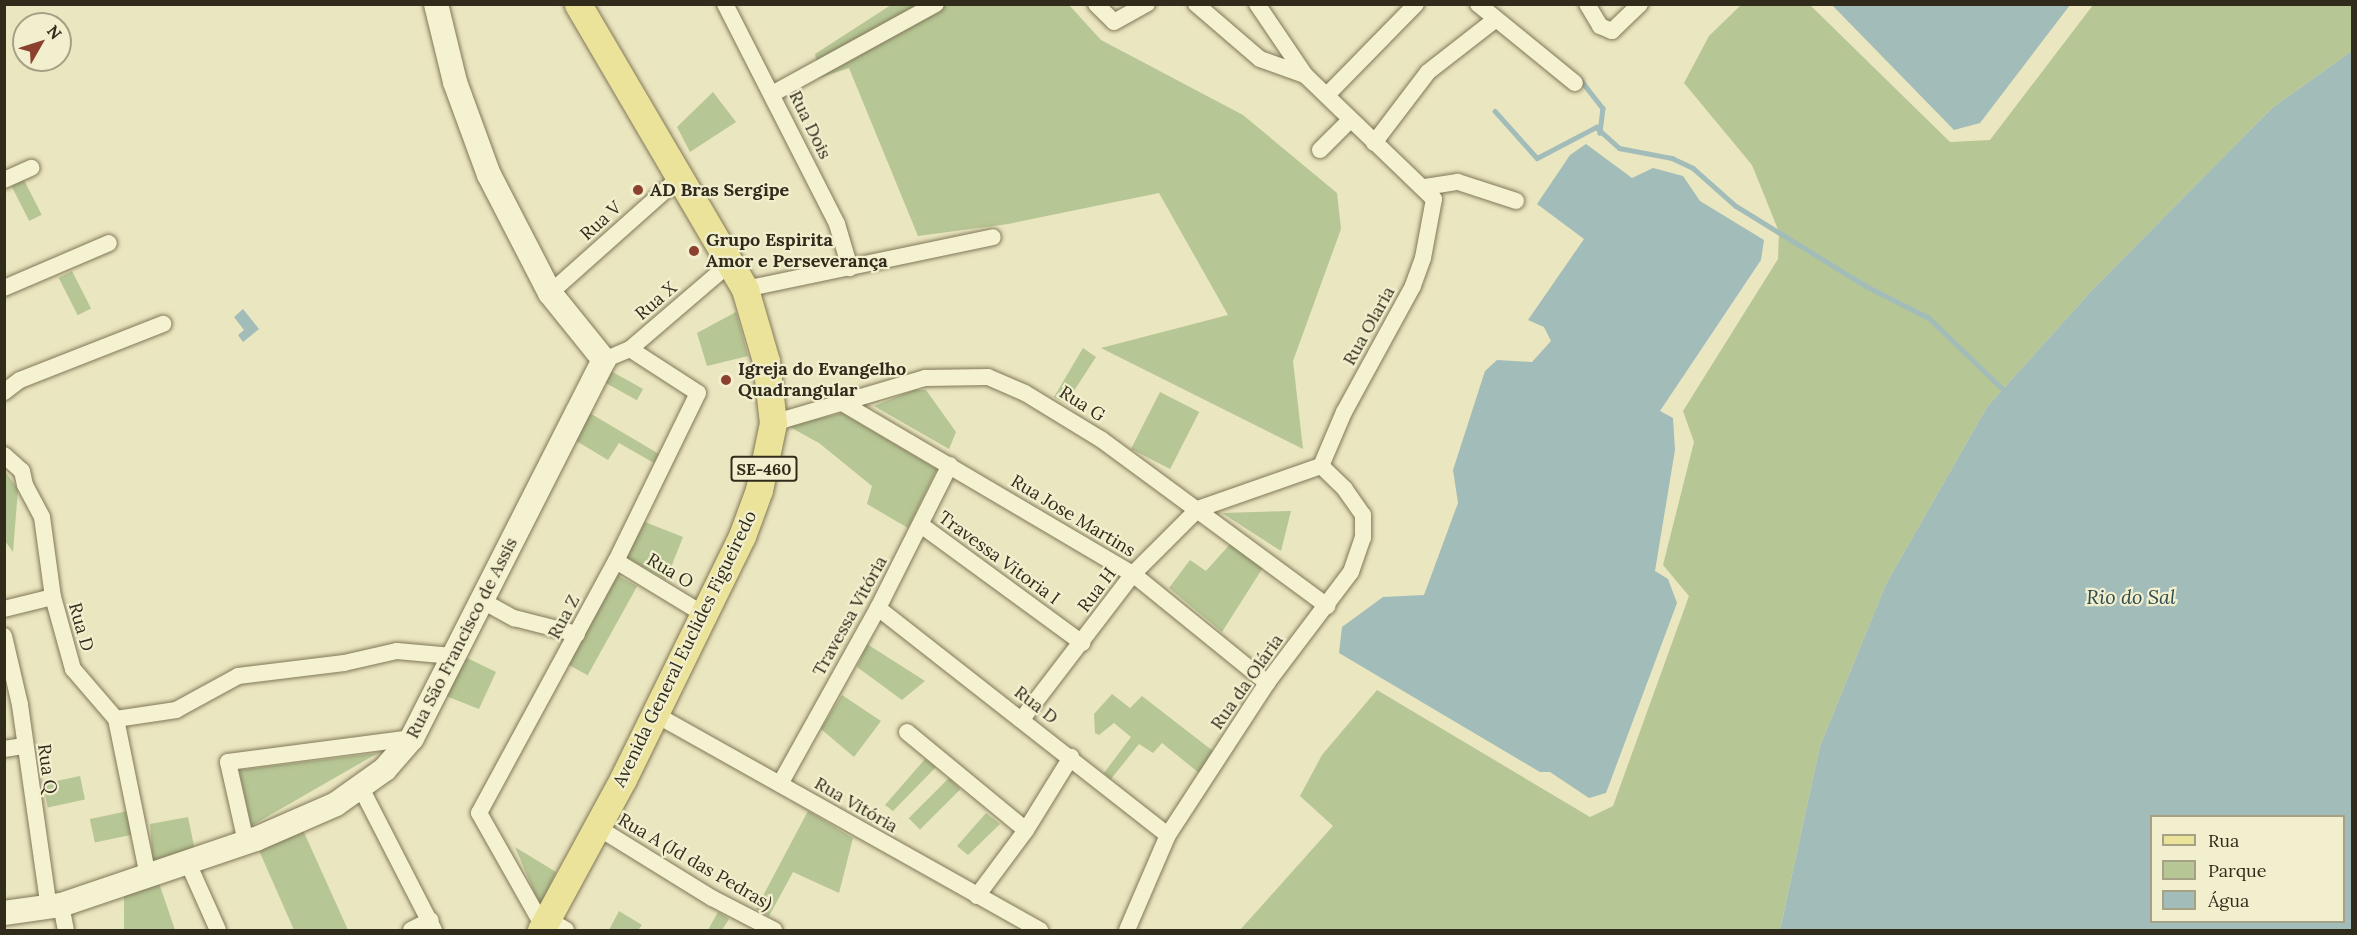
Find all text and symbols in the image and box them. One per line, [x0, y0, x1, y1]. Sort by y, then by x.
north arrow [12, 12, 72, 72]
text: N [43, 21, 66, 43]
street label: Rua Dois [784, 87, 836, 163]
place label: AD Bras Sergipe [650, 179, 789, 201]
marker: AD Bras Sergipe [631, 183, 645, 197]
street label: Rua V [576, 197, 626, 245]
place label: Grupo Espirita Amor e Perseverança [706, 230, 888, 272]
marker: Grupo Espirita Amor e Perseverança [687, 244, 701, 258]
street label: Rua X [631, 277, 681, 325]
street label: Rua Olaria [1339, 283, 1399, 369]
place label: Igreja do Evangelho Quadrangular [738, 359, 906, 401]
marker: Igreja do Evangelho Quadrangular [719, 373, 733, 387]
street label: Rua G [1055, 382, 1109, 426]
road number: SE-460 [730, 456, 798, 482]
street label: Rua Jose Martins [1007, 470, 1139, 562]
street label: Avenida General Euclides Figueiredo [608, 507, 762, 791]
street label: Travessa Vitoria I [934, 507, 1064, 609]
street label: Rua São Francisco de Assis [402, 534, 522, 742]
street label: Rua O [643, 549, 697, 593]
street label: Travessa Vitória [808, 552, 892, 680]
street label: Rua H [1073, 563, 1121, 617]
water label: Rio do Sal [2086, 584, 2176, 608]
street label: Rua Z [543, 591, 585, 643]
street label: Rua D [64, 600, 98, 654]
street label: Rua da Olária [1206, 630, 1288, 734]
street label: Rua D [1010, 681, 1062, 729]
street label: Rua Q [33, 743, 61, 795]
street label: Rua Vitória [811, 773, 901, 837]
street label: Rua A (Jd das Pedras) [614, 809, 776, 915]
legend [2150, 815, 2345, 923]
text: Rua [2208, 829, 2239, 852]
text: Parque [2208, 859, 2267, 882]
text: Água [2208, 889, 2249, 912]

